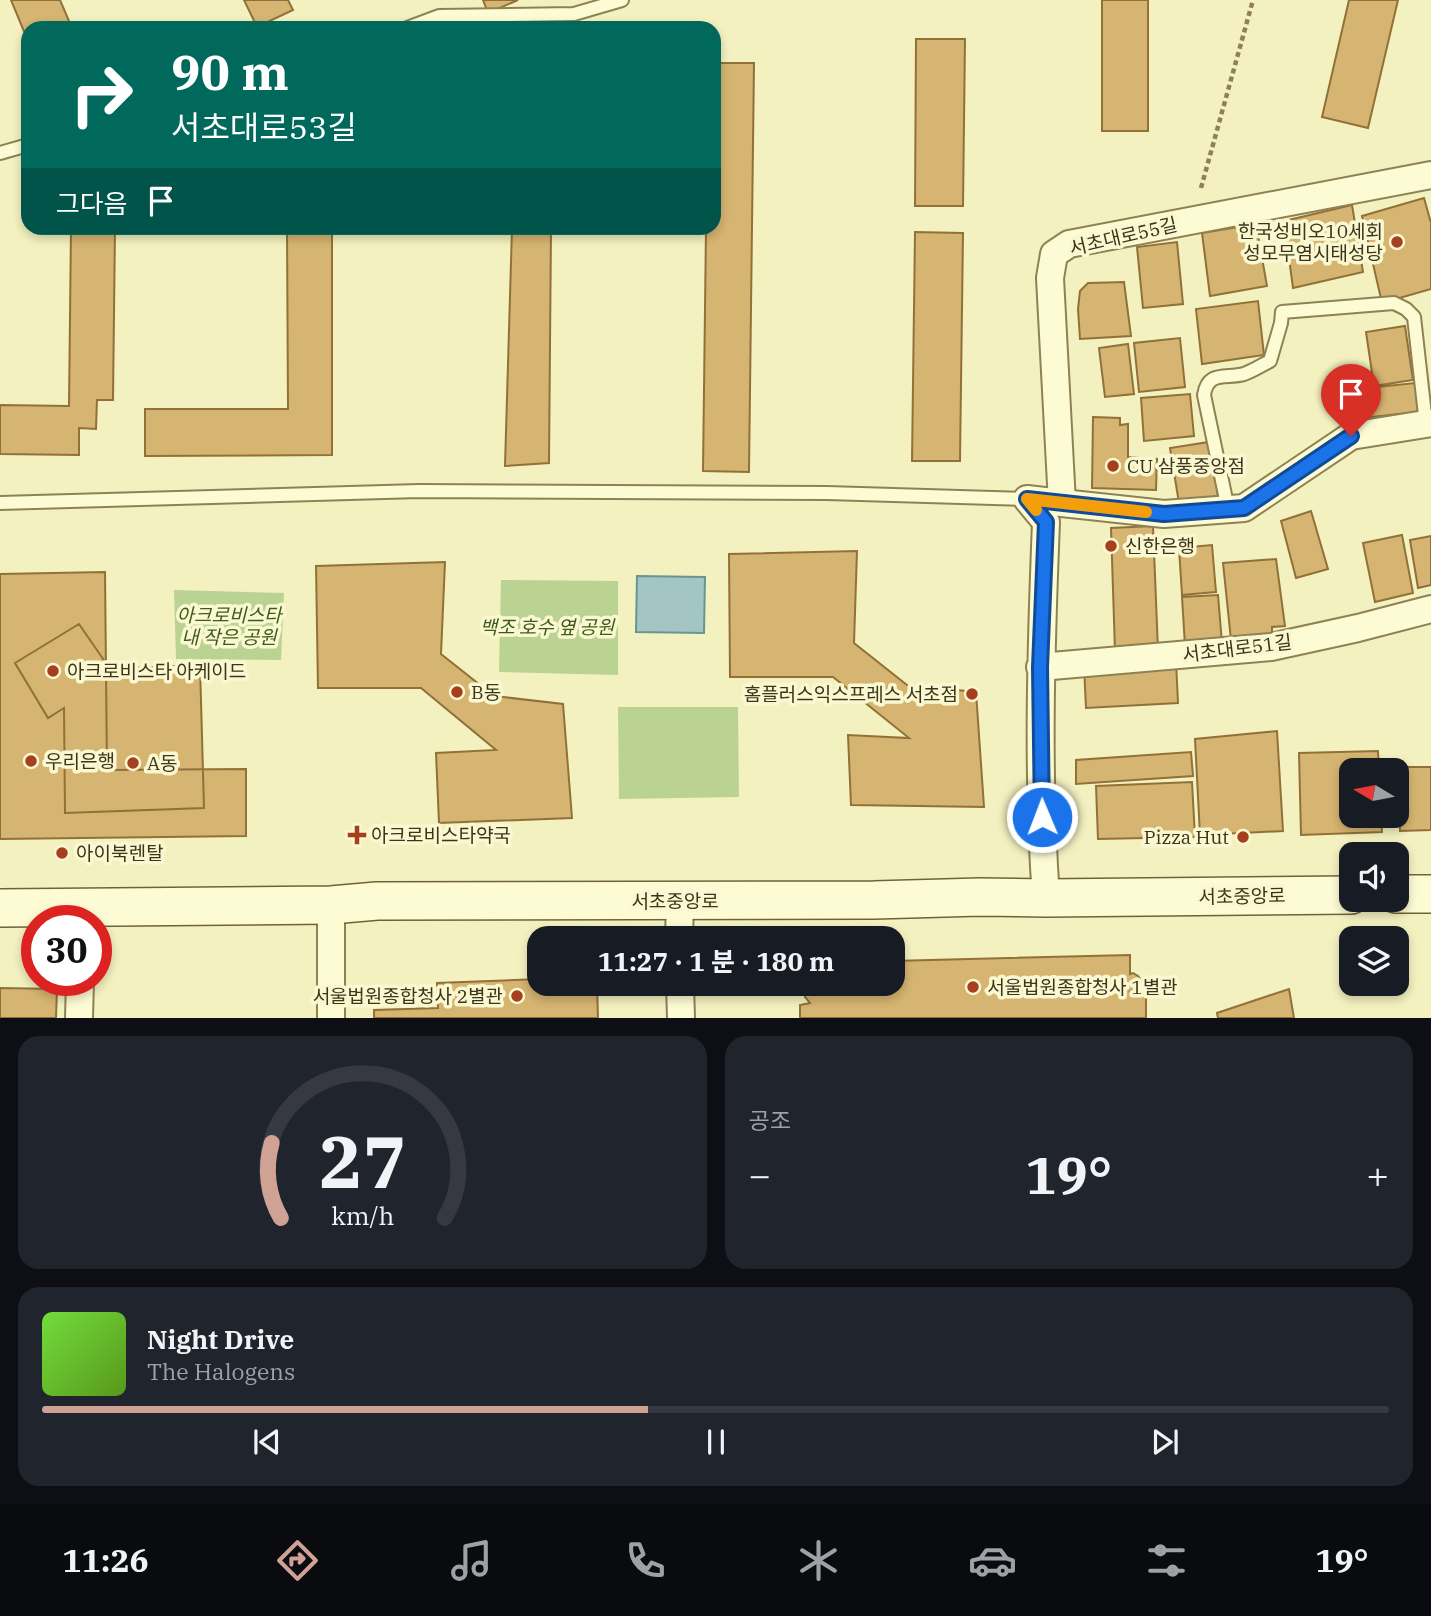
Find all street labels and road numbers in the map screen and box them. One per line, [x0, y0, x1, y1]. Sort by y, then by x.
street label: 서초대로55길 [1067, 212, 1179, 260]
street label: 서초대로51길 [1181, 629, 1293, 667]
street label: 서초중앙로 [1198, 883, 1286, 909]
street label: 서초중앙로 [631, 889, 719, 913]

